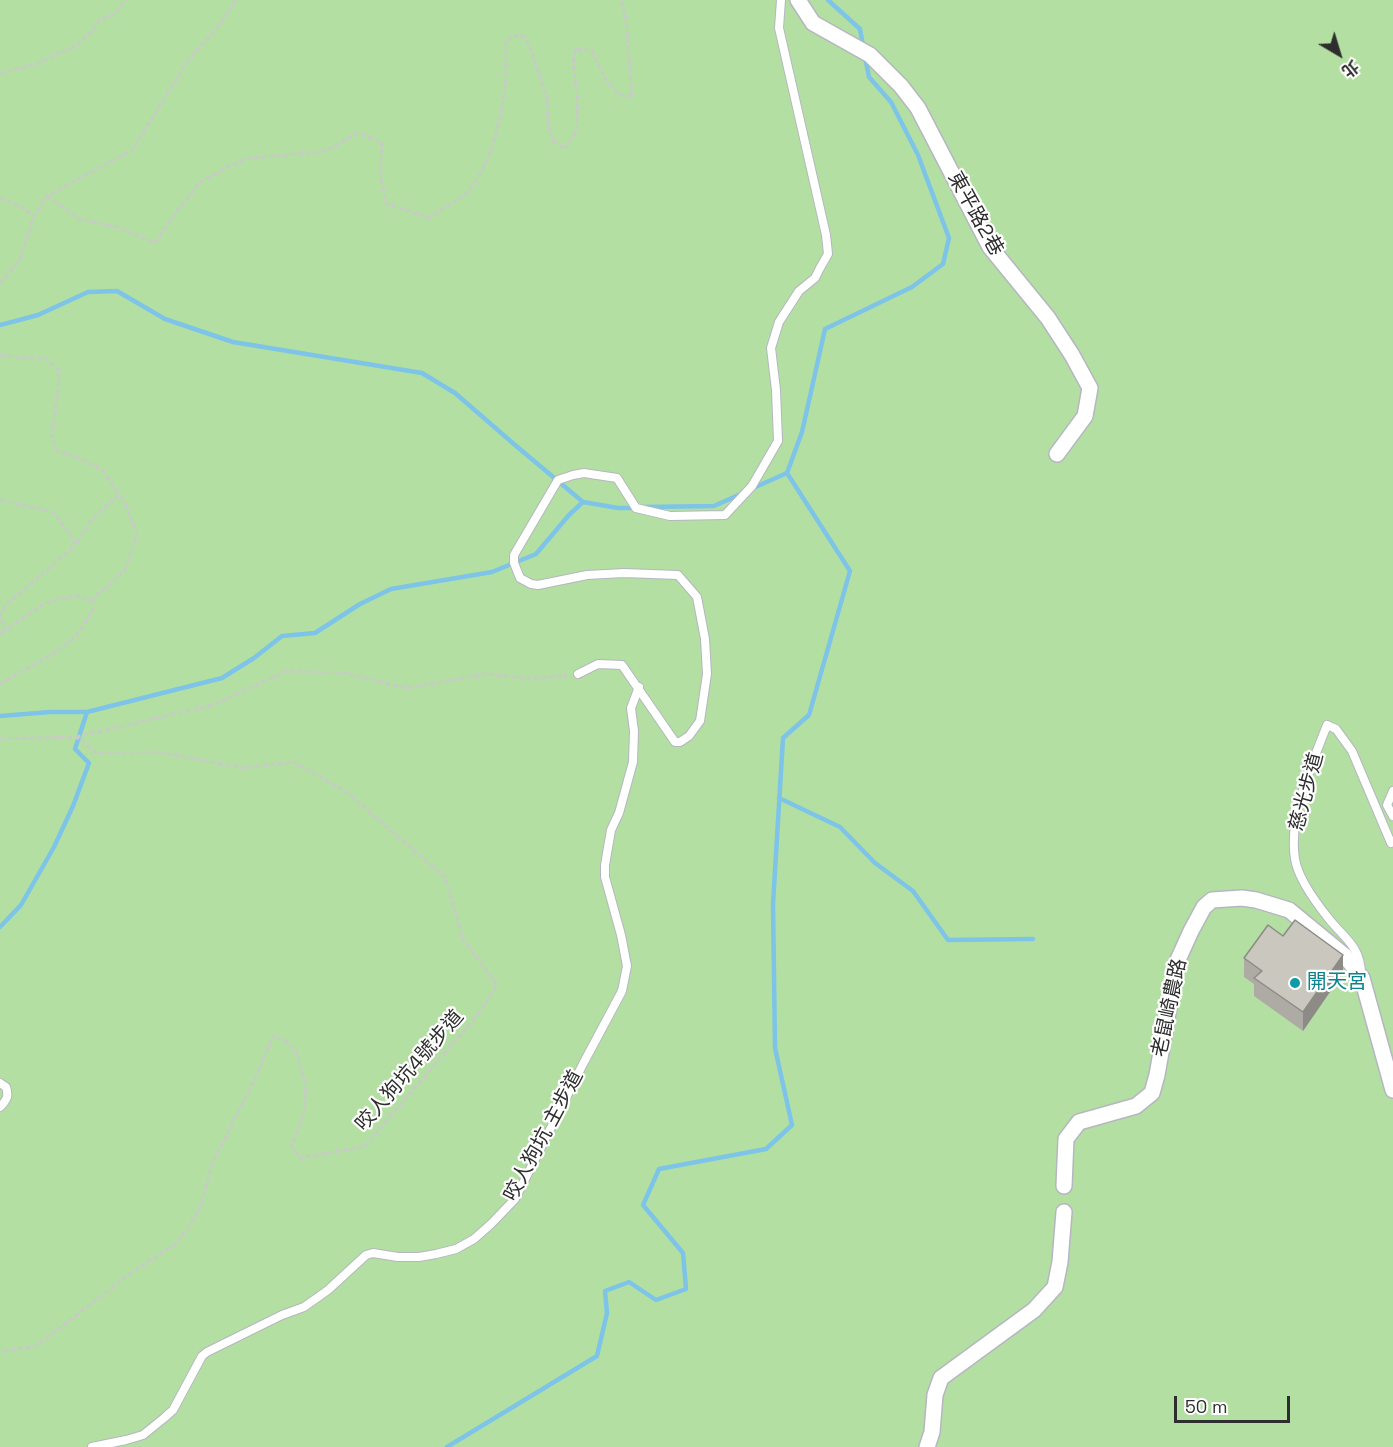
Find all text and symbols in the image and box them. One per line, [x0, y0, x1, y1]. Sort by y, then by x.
north arrow [1309, 24, 1369, 84]
text: 北 [1338, 55, 1363, 82]
street label: 東平路2巷 [942, 168, 1008, 260]
street label: 慈光步道 [1285, 750, 1329, 834]
street label: 老鼠崎農路 [1148, 957, 1192, 1059]
place label: 開天宮 [1307, 971, 1367, 995]
marker: 開天宮 [1288, 976, 1302, 990]
street label: 咬人狗坑4號步道 [351, 1006, 469, 1136]
street label: 咬人狗坑 主步道 [499, 1066, 589, 1206]
scale bar [1177, 1384, 1292, 1422]
text: 50 m [1185, 1395, 1227, 1418]

